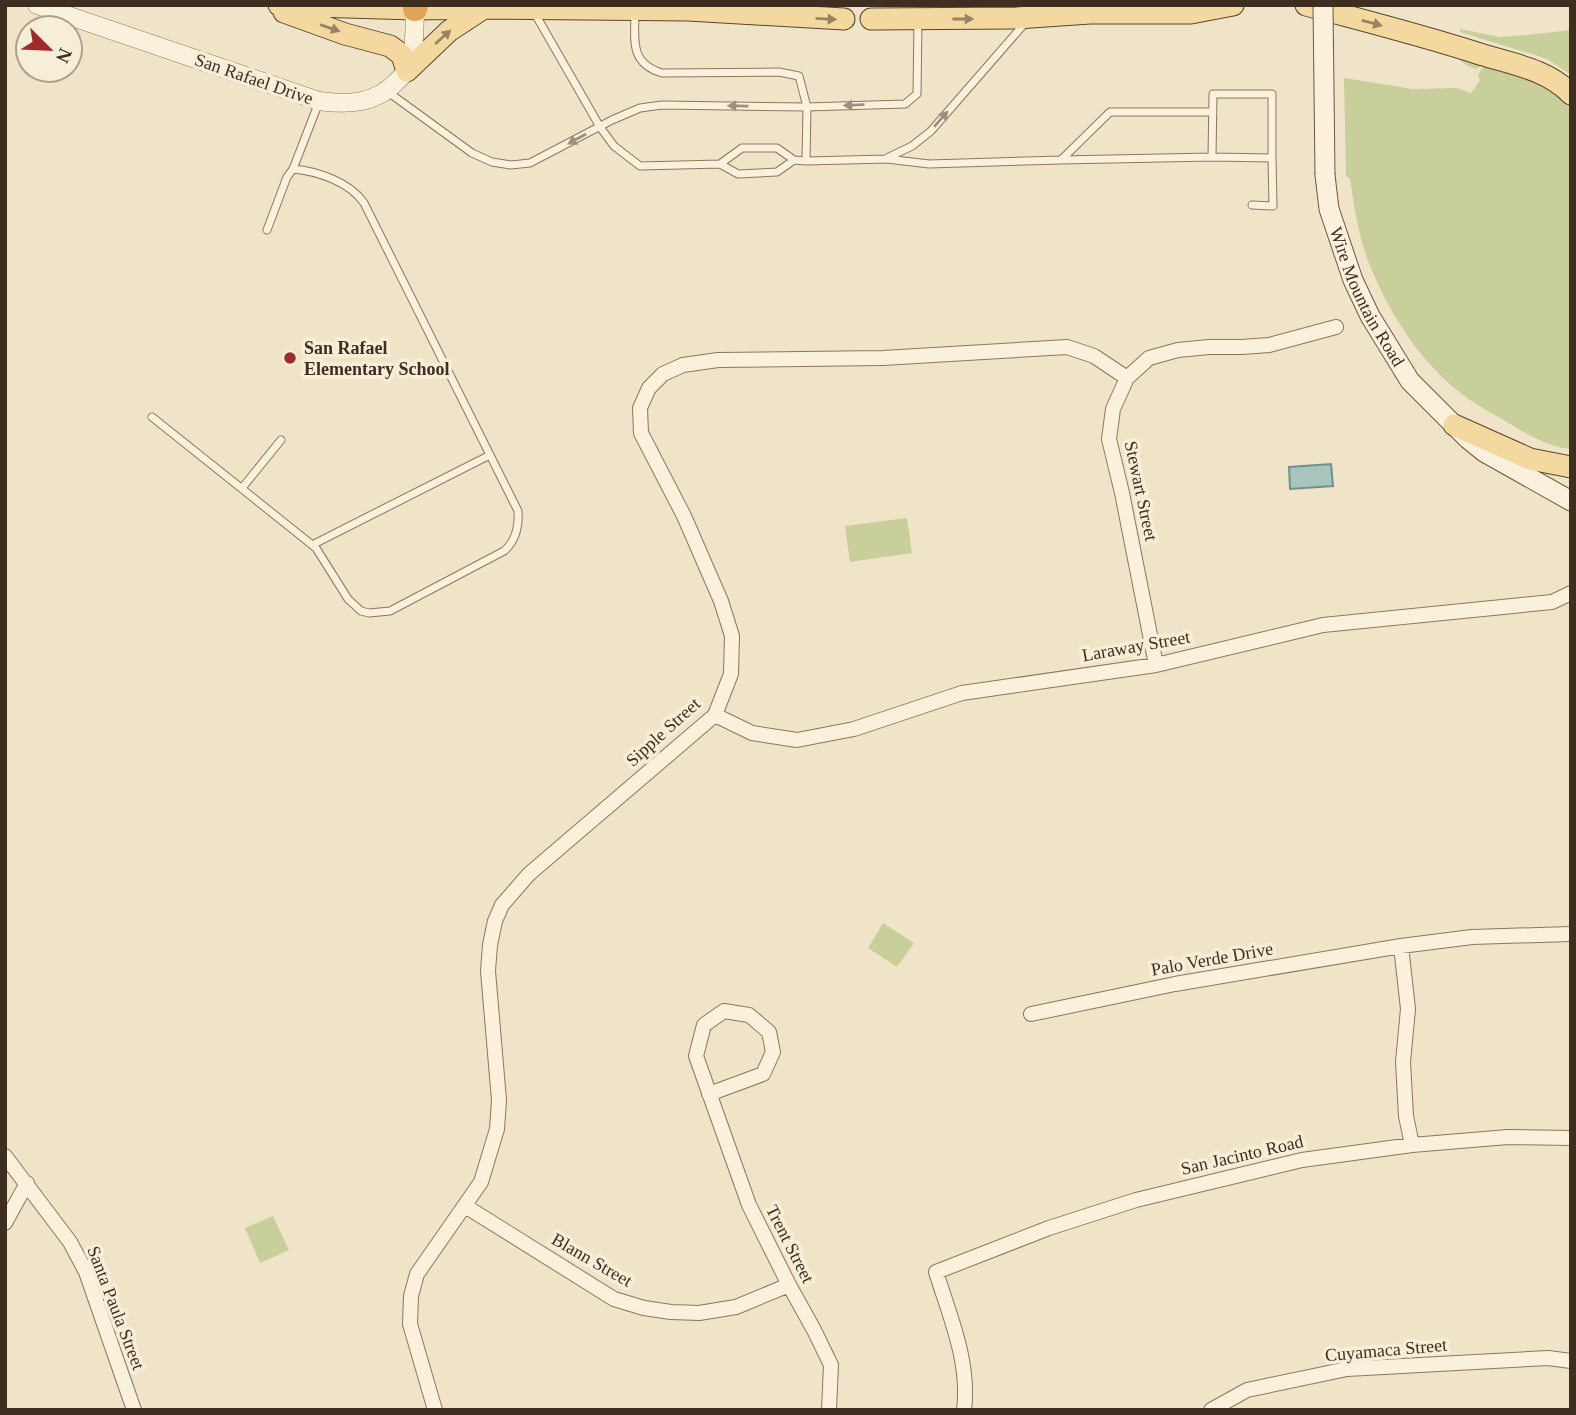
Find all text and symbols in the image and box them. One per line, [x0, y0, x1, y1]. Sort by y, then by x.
one-way arrow [815, 13, 837, 24]
one-way arrow [953, 13, 975, 25]
north arrow [14, 14, 84, 84]
one-way arrow [1362, 18, 1383, 28]
one-way arrow [319, 23, 340, 34]
one-way arrow [434, 29, 451, 45]
text: N [52, 45, 76, 66]
street label: San Rafael Drive [192, 49, 316, 109]
one-way arrow [727, 100, 749, 112]
one-way arrow [843, 100, 865, 111]
one-way arrow [933, 110, 949, 128]
one-way arrow [567, 133, 587, 145]
street label: Wire Mountain Road [1326, 224, 1408, 370]
place label: San Rafael Elementary School [304, 338, 450, 379]
marker: San Rafael Elementary School [282, 350, 298, 366]
street label: Stewart Street [1121, 439, 1161, 543]
street label: Laraway Street [1080, 627, 1192, 665]
street label: Sipple Street [622, 694, 704, 770]
street label: Palo Verde Drive [1149, 938, 1275, 980]
street label: San Jacinto Road [1179, 1131, 1305, 1179]
street label: Trent Street [762, 1202, 818, 1286]
street label: Blann Street [548, 1229, 636, 1291]
street label: Santa Paula Street [83, 1243, 149, 1373]
street label: Cuyamaca Street [1324, 1335, 1448, 1365]

